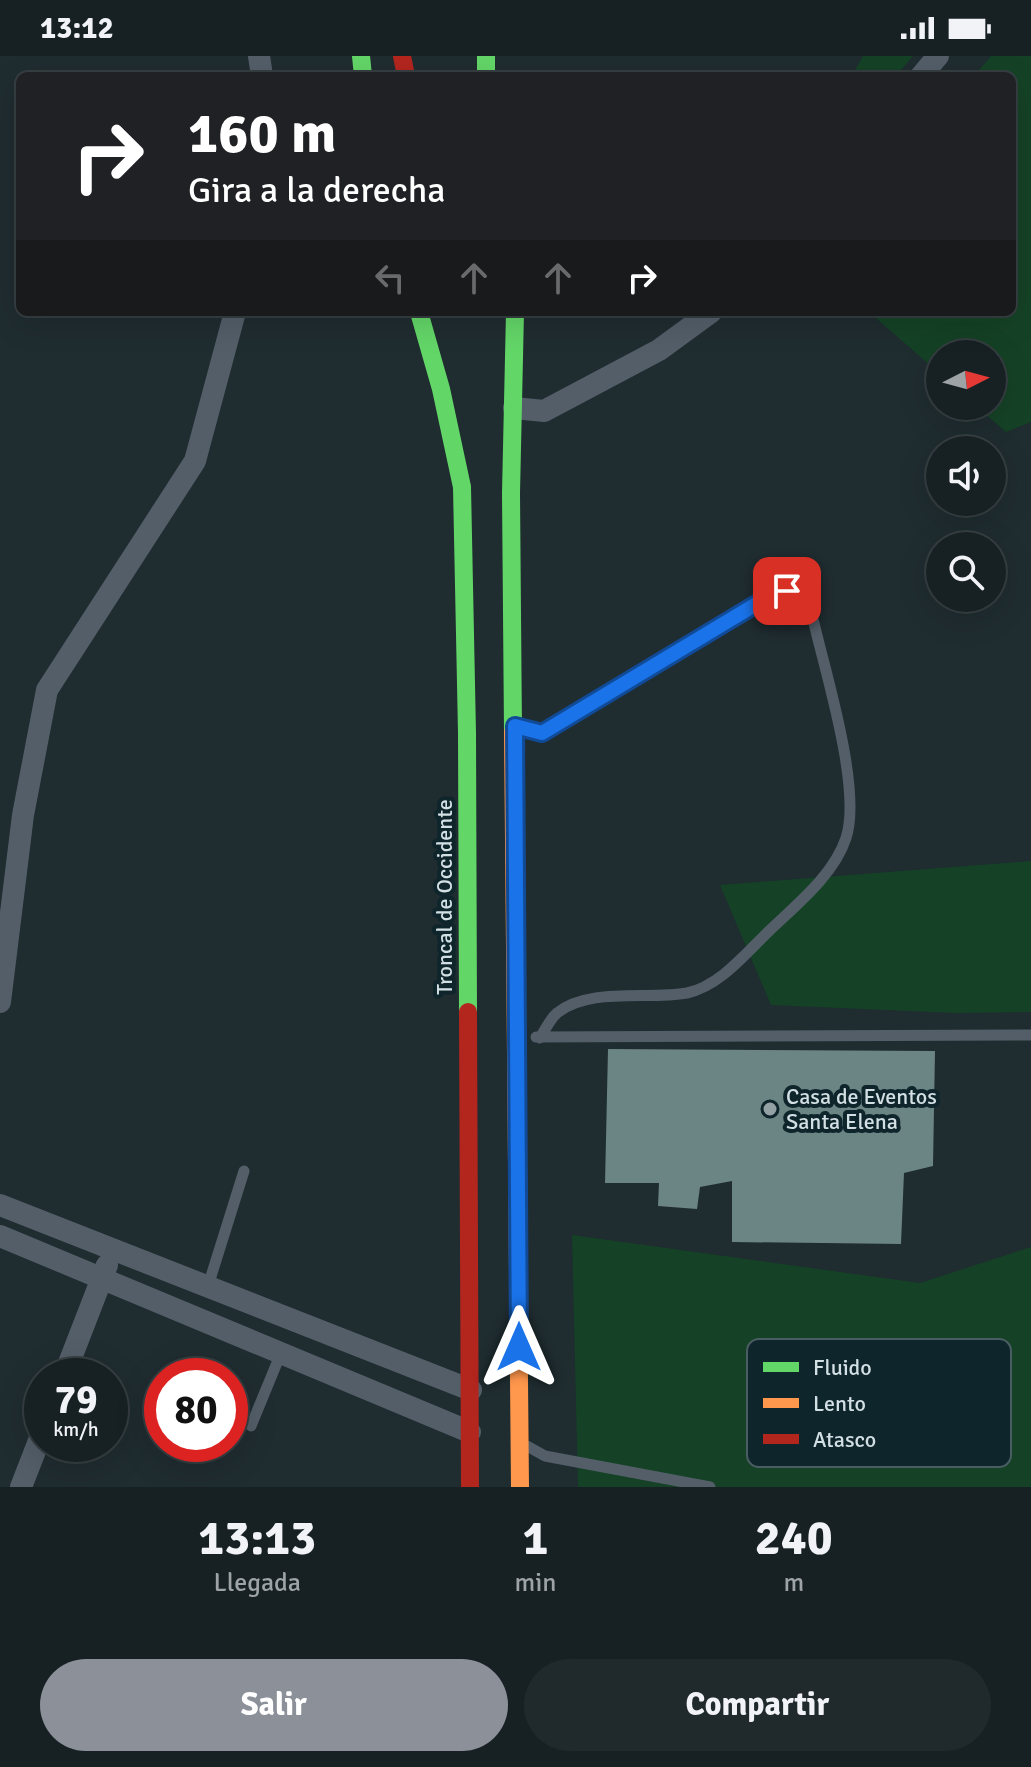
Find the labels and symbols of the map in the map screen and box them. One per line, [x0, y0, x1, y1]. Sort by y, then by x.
north arrow [926, 340, 1006, 420]
pin [753, 557, 821, 625]
street label: Troncal de Occidente [431, 799, 458, 995]
place label: Casa de Eventos Santa Elena [786, 1083, 937, 1135]
marker: Casa de Eventos Santa Elena [761, 1100, 779, 1118]
position arrow [477, 1305, 561, 1389]
legend [747, 1339, 1011, 1467]
text: Fluido [813, 1354, 872, 1381]
speed limit sign: 80 [144, 1358, 248, 1462]
text: Lento [813, 1390, 866, 1417]
text: Atasco [813, 1426, 876, 1453]

